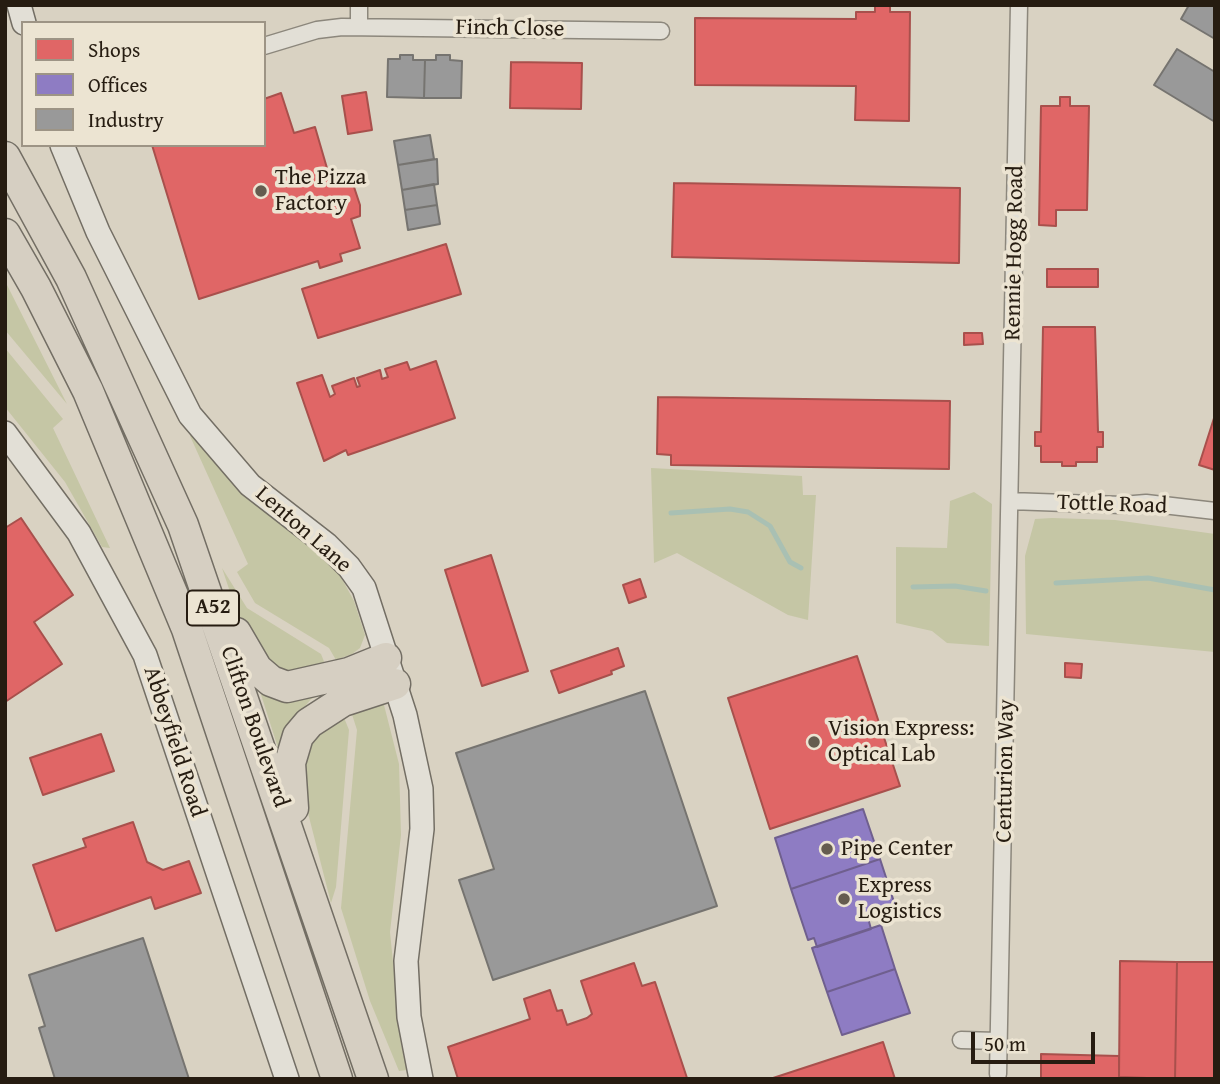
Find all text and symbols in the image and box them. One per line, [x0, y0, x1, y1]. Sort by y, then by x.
street label: Finch Close [455, 14, 565, 44]
legend [21, 21, 266, 147]
text: Shops [88, 34, 140, 65]
text: Offices [88, 69, 148, 100]
text: Industry [88, 104, 164, 135]
place label: The Pizza Factory [275, 164, 366, 218]
street label: Rennie Hogg Road [1000, 165, 1030, 341]
marker: The Pizza Factory [253, 183, 269, 199]
street label: Lenton Lane [249, 481, 357, 579]
street label: Tottle Road [1056, 489, 1168, 521]
road number: A52 [187, 590, 239, 626]
street label: Clifton Boulevard [214, 643, 294, 811]
street label: Abbeyfield Road [137, 663, 211, 821]
street label: Centurion Way [991, 699, 1021, 843]
place label: Vision Express: Optical Lab [828, 715, 974, 769]
marker: Vision Express: Optical Lab [806, 734, 822, 750]
place label: Pipe Center [841, 835, 953, 863]
marker: Pipe Center [819, 841, 835, 857]
place label: Express Logistics [858, 872, 942, 926]
marker: Express Logistics [836, 891, 852, 907]
scale bar [975, 1018, 1099, 1062]
text: 50 m [984, 1028, 1026, 1059]

